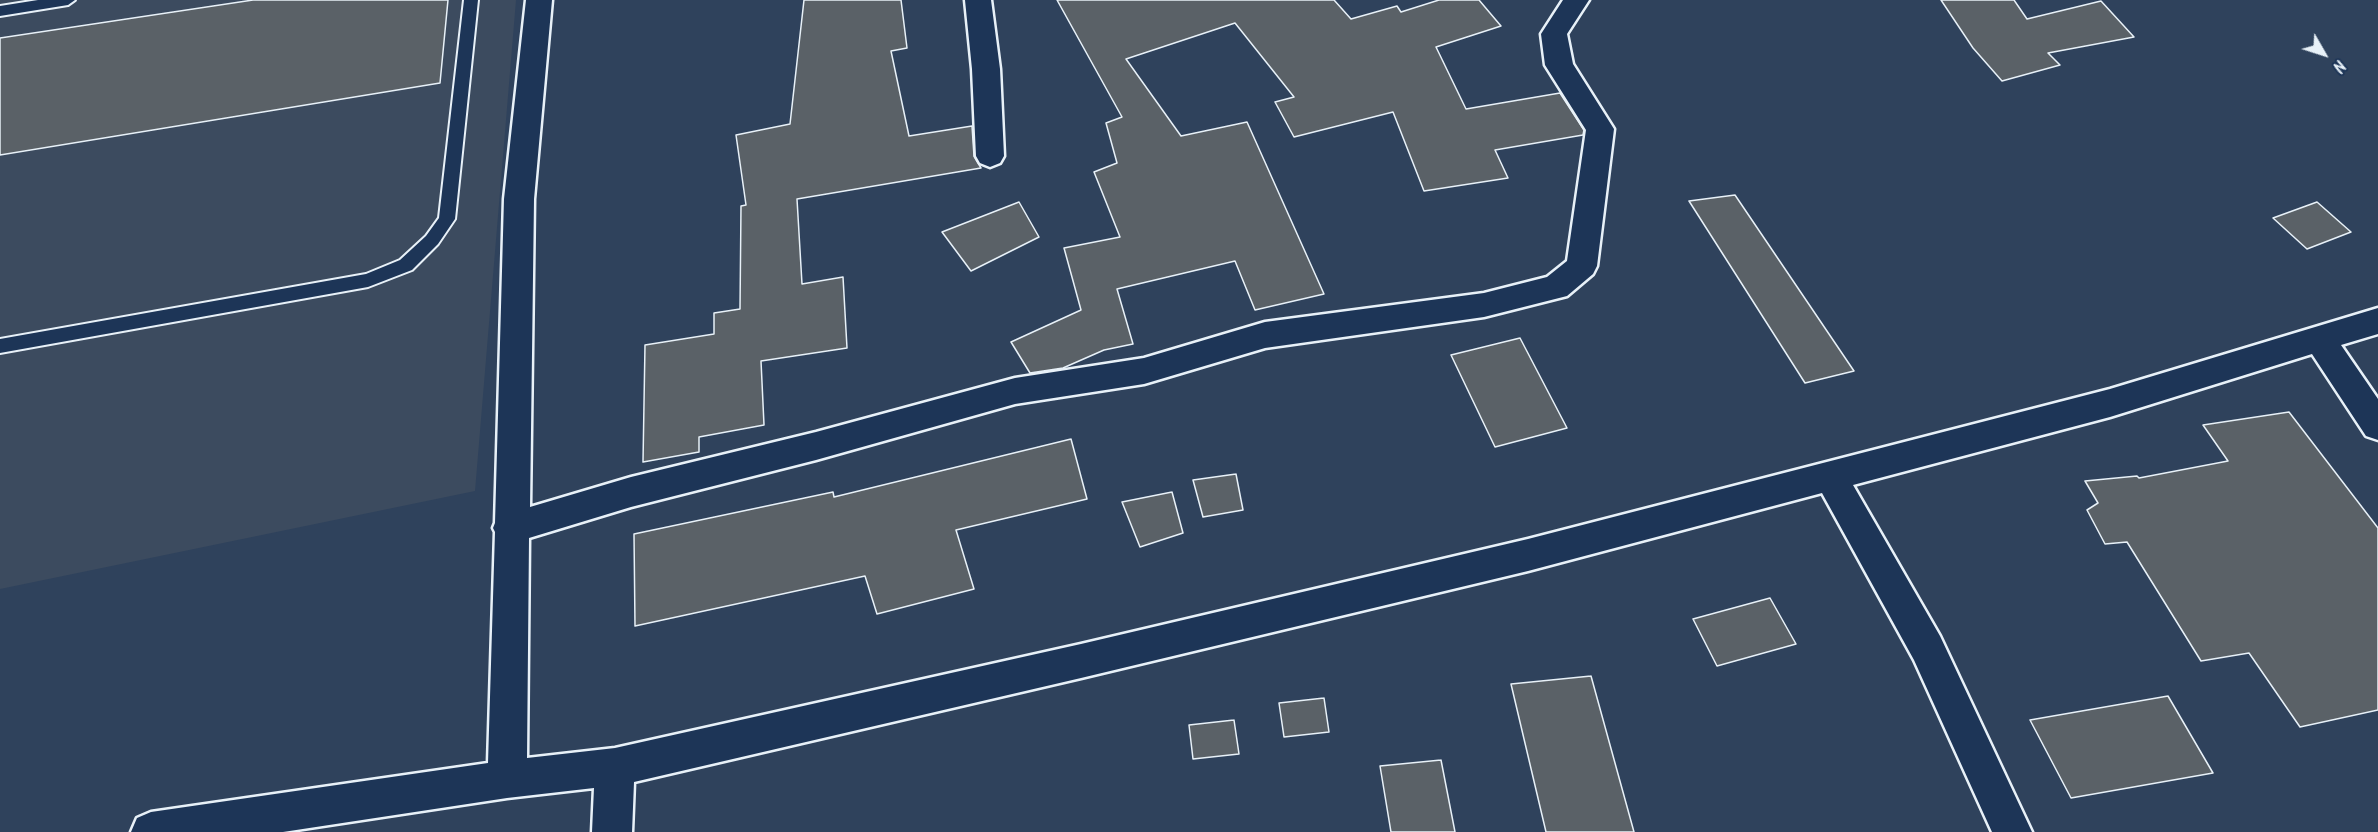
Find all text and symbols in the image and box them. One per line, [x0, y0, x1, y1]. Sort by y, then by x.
north arrow [2294, 24, 2354, 84]
text: N [2325, 54, 2351, 77]

